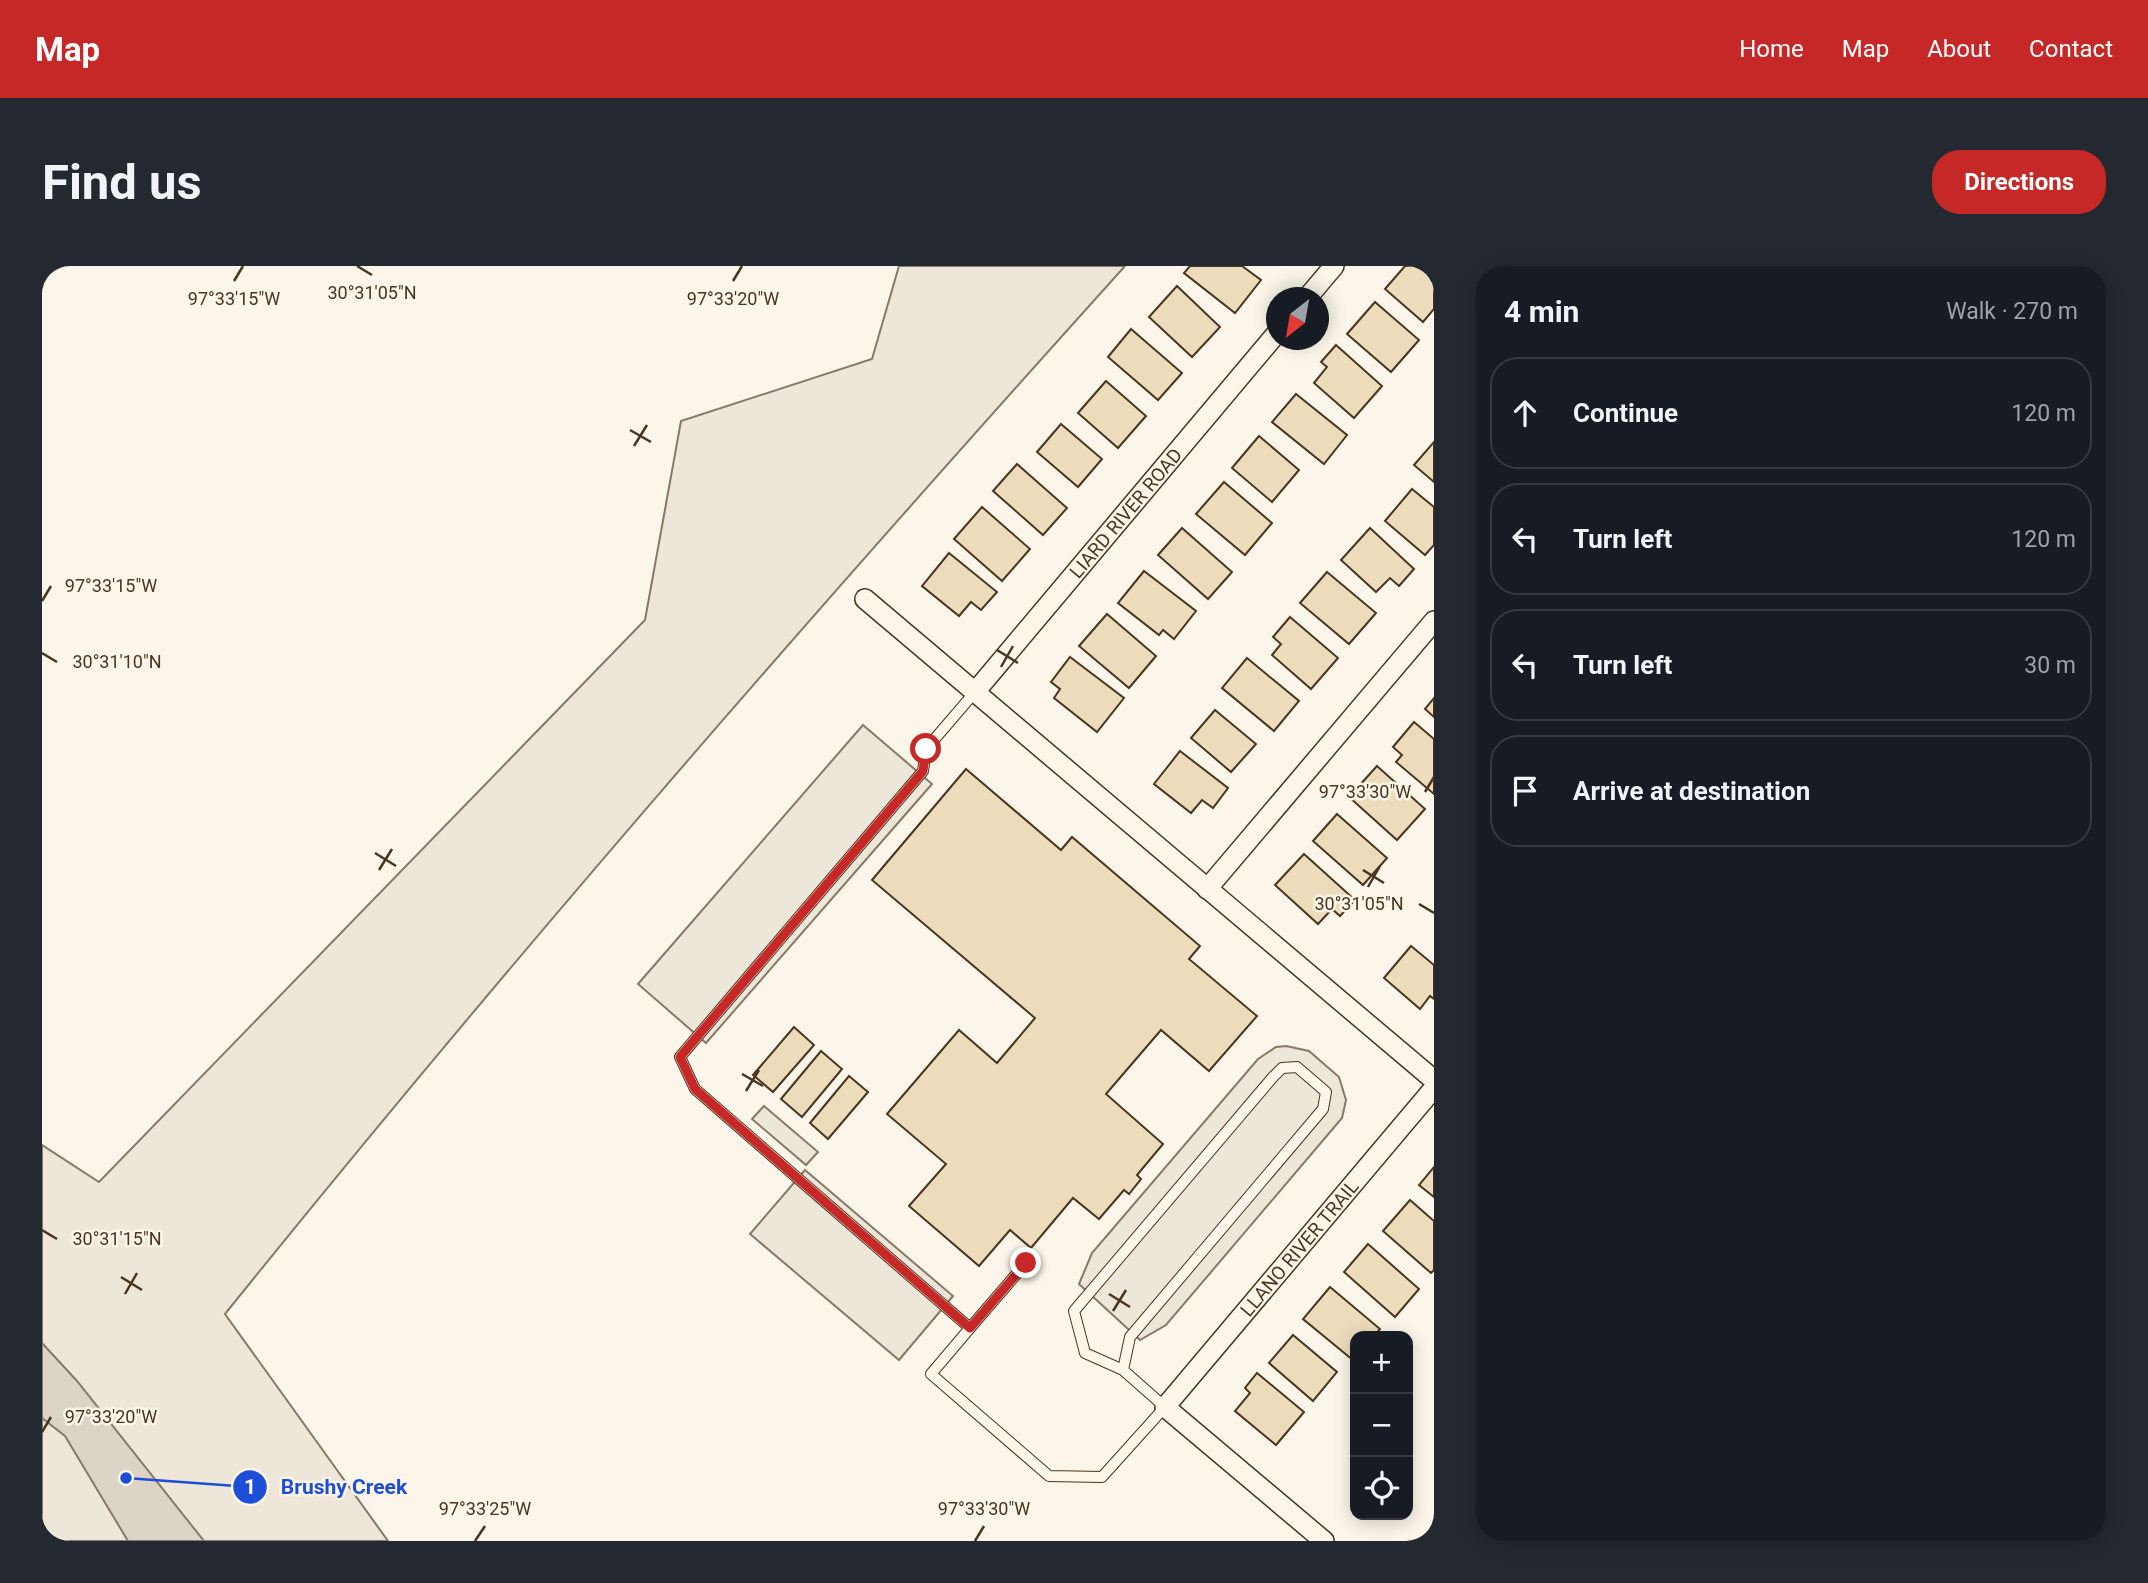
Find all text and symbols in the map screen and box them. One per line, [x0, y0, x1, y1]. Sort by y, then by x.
text: Map [35, 30, 100, 69]
text: Home [1739, 35, 1804, 63]
text: Map [1842, 35, 1889, 63]
text: About [1927, 35, 1991, 63]
text: Contact [2029, 35, 2113, 63]
button: Directions [1932, 150, 2106, 214]
text: Find us [42, 154, 202, 211]
text: 30°31'05"N [327, 282, 417, 303]
north arrow [1266, 287, 1329, 350]
text: 97°33'15"W [188, 288, 280, 309]
text: 97°33'20"W [687, 288, 779, 309]
text: 4 min [1504, 294, 1579, 329]
text: Walk · 270 m [1946, 298, 2078, 325]
icon: ahead [1506, 394, 1544, 432]
text: Continue [1573, 398, 1678, 428]
text: 120 m [2011, 400, 2076, 427]
street label: LIARD RIVER ROAD [1064, 443, 1187, 583]
icon: left [1506, 520, 1544, 558]
text: Turn left [1573, 524, 1672, 554]
text: 120 m [2011, 526, 2076, 553]
text: 97°33'15"W [65, 575, 157, 596]
icon: left [1506, 646, 1544, 684]
text: Turn left [1573, 650, 1672, 680]
text: 30°31'10"N [72, 651, 162, 672]
text: 30 m [2024, 652, 2076, 679]
route start [910, 733, 941, 764]
icon: arrive [1506, 772, 1544, 810]
text: Arrive at destination [1573, 776, 1810, 806]
text: 97°33'30"W [1319, 781, 1411, 802]
text: 30°31'05"N [1314, 893, 1404, 914]
street label: LLANO RIVER TRAIL [1235, 1175, 1363, 1321]
text: 30°31'15"N [72, 1228, 162, 1249]
route end [1010, 1247, 1041, 1278]
map controls [1350, 1331, 1413, 1520]
button: + [1350, 1331, 1413, 1394]
button: − [1350, 1394, 1413, 1457]
text: 97°33'20"W [65, 1406, 157, 1427]
button: locate [1350, 1457, 1413, 1520]
callout: Brushy Creek [232, 1466, 421, 1508]
text: 1 [244, 1475, 256, 1499]
text: Brushy Creek [281, 1475, 408, 1499]
text: 97°33'25"W [439, 1498, 531, 1519]
text: 97°33'30"W [938, 1498, 1030, 1519]

